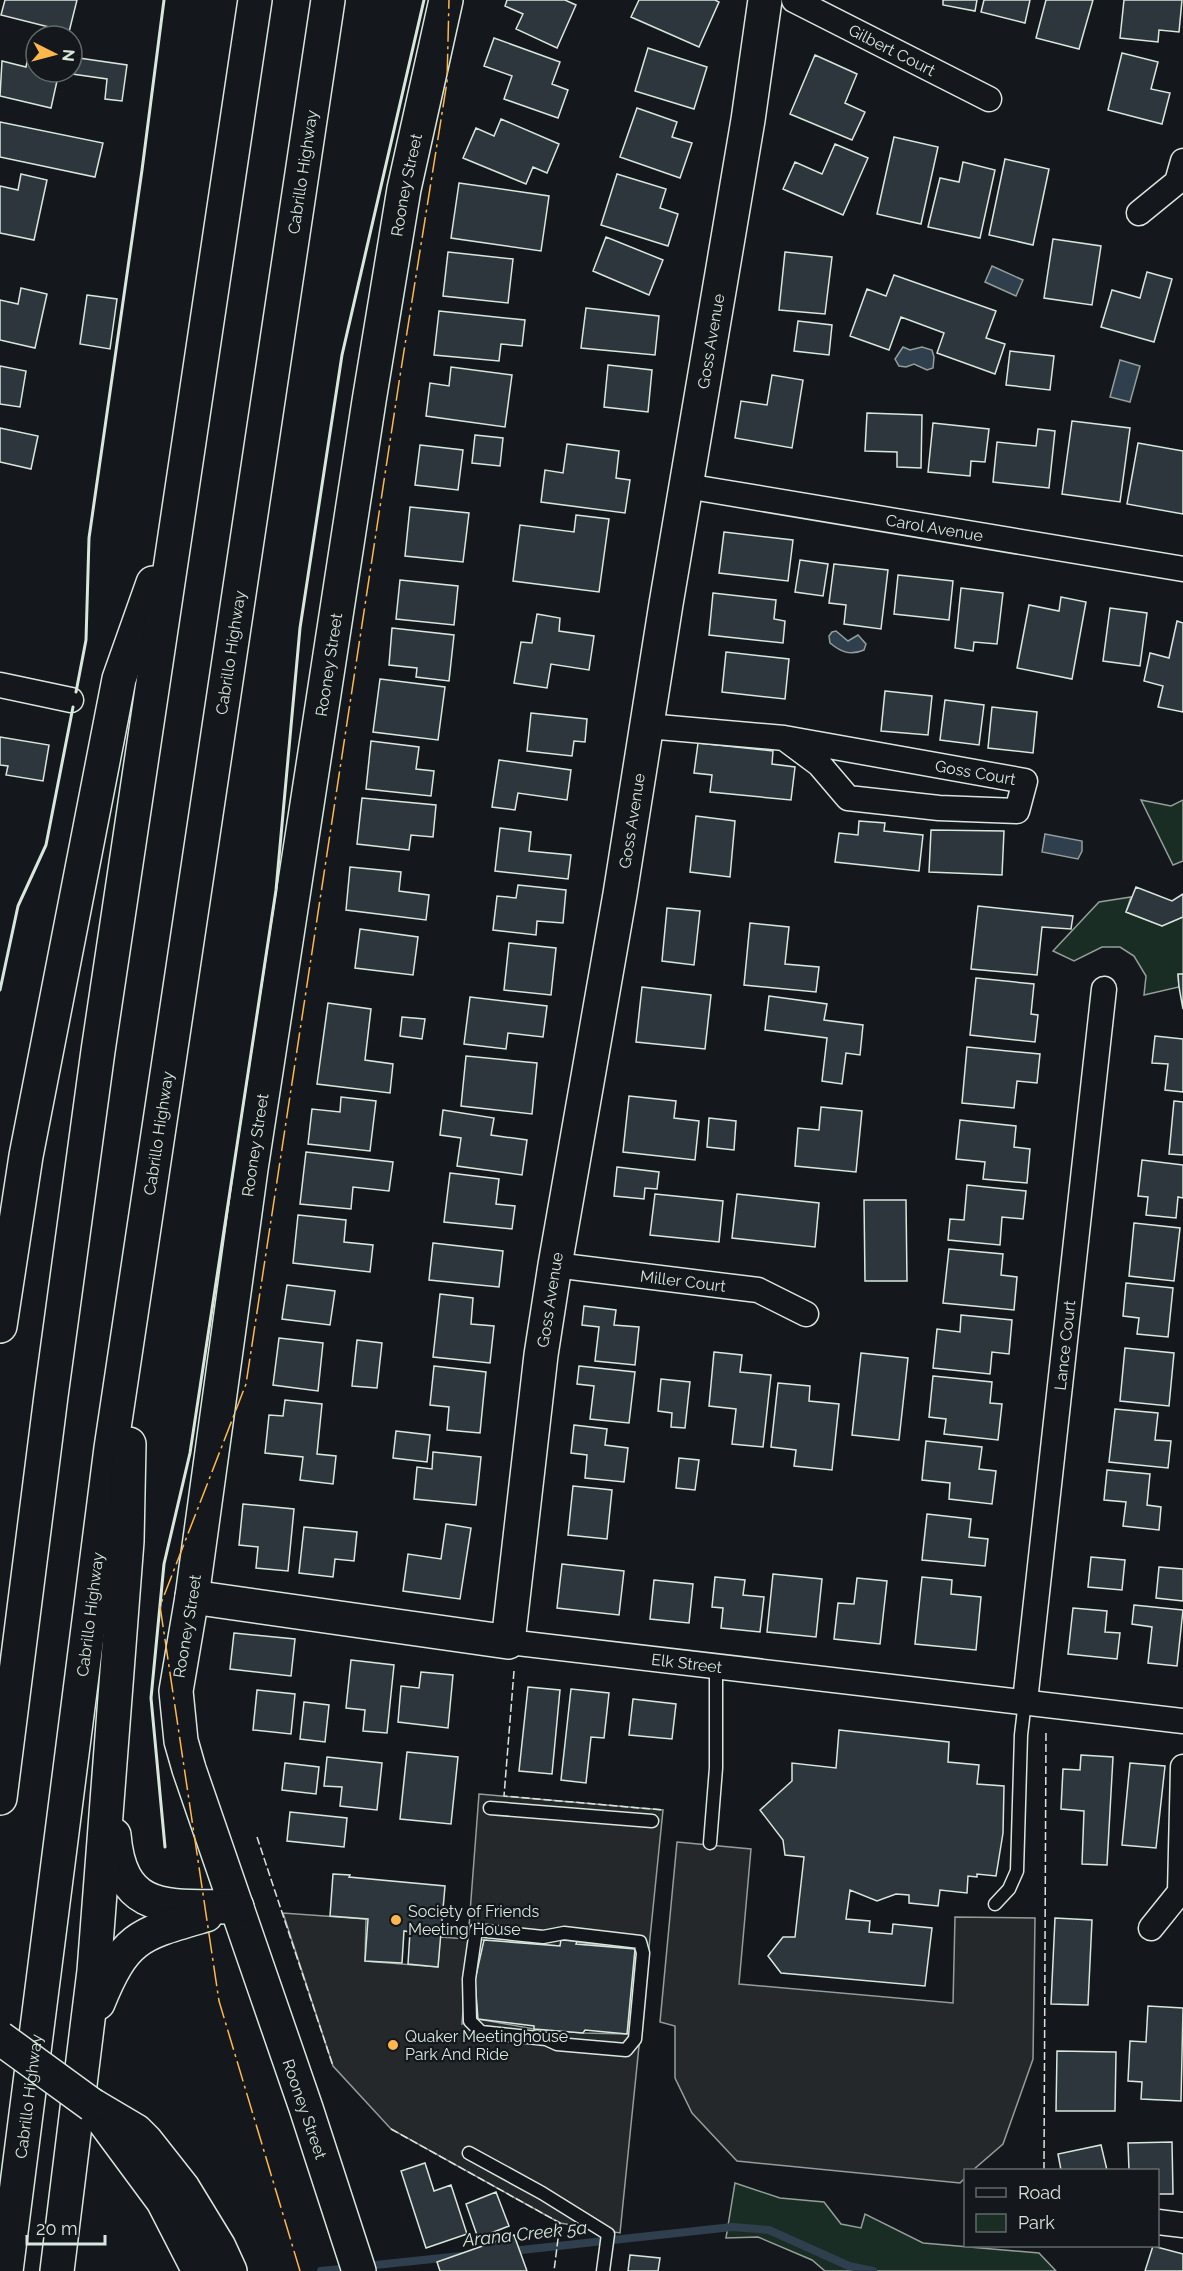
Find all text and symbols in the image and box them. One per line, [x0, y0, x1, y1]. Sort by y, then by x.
street label: Gilbert Court [845, 20, 939, 80]
north arrow [24, 24, 84, 84]
text: N [58, 48, 79, 63]
street label: Cabrillo Highway [284, 108, 321, 235]
street label: Rooney Street [387, 131, 426, 238]
street label: Goss Avenue [694, 292, 728, 390]
street label: Carol Avenue [884, 511, 985, 545]
street label: Cabrillo Highway [212, 589, 249, 716]
street label: Rooney Street [312, 611, 346, 718]
street label: Goss Court [934, 756, 1018, 789]
street label: Goss Avenue [615, 772, 649, 870]
street label: Cabrillo Highway [140, 1070, 177, 1197]
street label: Rooney Street [238, 1091, 273, 1198]
street label: Goss Avenue [533, 1251, 567, 1349]
street label: Miller Court [639, 1267, 727, 1296]
street label: Lance Court [1051, 1299, 1079, 1391]
street label: Cabrillo Highway [73, 1551, 108, 1678]
street label: Rooney Street [169, 1573, 205, 1680]
street label: Elk Street [650, 1650, 724, 1677]
place label: Society of Friends Meeting House [408, 1902, 539, 1939]
marker: Society of Friends Meeting House [389, 1913, 403, 1927]
place label: Quaker Meetinghouse Park And Ride [405, 2027, 568, 2064]
street label: Cabrillo Highway [11, 2033, 46, 2160]
marker: Quaker Meetinghouse Park And Ride [386, 2038, 400, 2052]
street label: Rooney Street [279, 2057, 331, 2162]
legend [964, 2169, 1159, 2247]
text: Road [1018, 2182, 1061, 2203]
scale bar [27, 2208, 105, 2246]
text: Park [1018, 2212, 1055, 2233]
water label: Arana Creek 5a [461, 2216, 588, 2251]
text: 20 m [36, 2218, 78, 2239]

